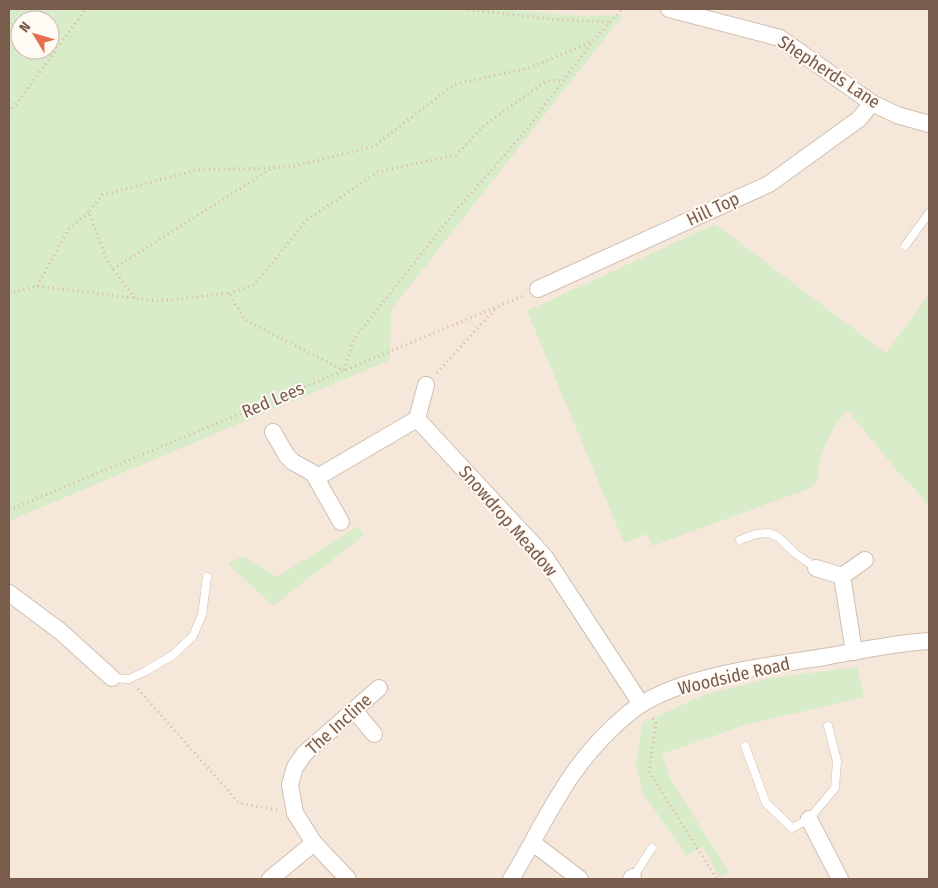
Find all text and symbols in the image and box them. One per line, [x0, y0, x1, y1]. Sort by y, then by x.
north arrow [10, 10, 60, 60]
text: N [16, 19, 34, 36]
street label: Shepherds Lane [774, 31, 884, 113]
street label: Hill Top [683, 187, 743, 231]
street label: Red Lees [239, 377, 308, 423]
street label: Snowdrop Meadow [454, 461, 562, 581]
street label: Woodside Road [676, 652, 792, 700]
street label: The Incline [302, 689, 376, 759]

